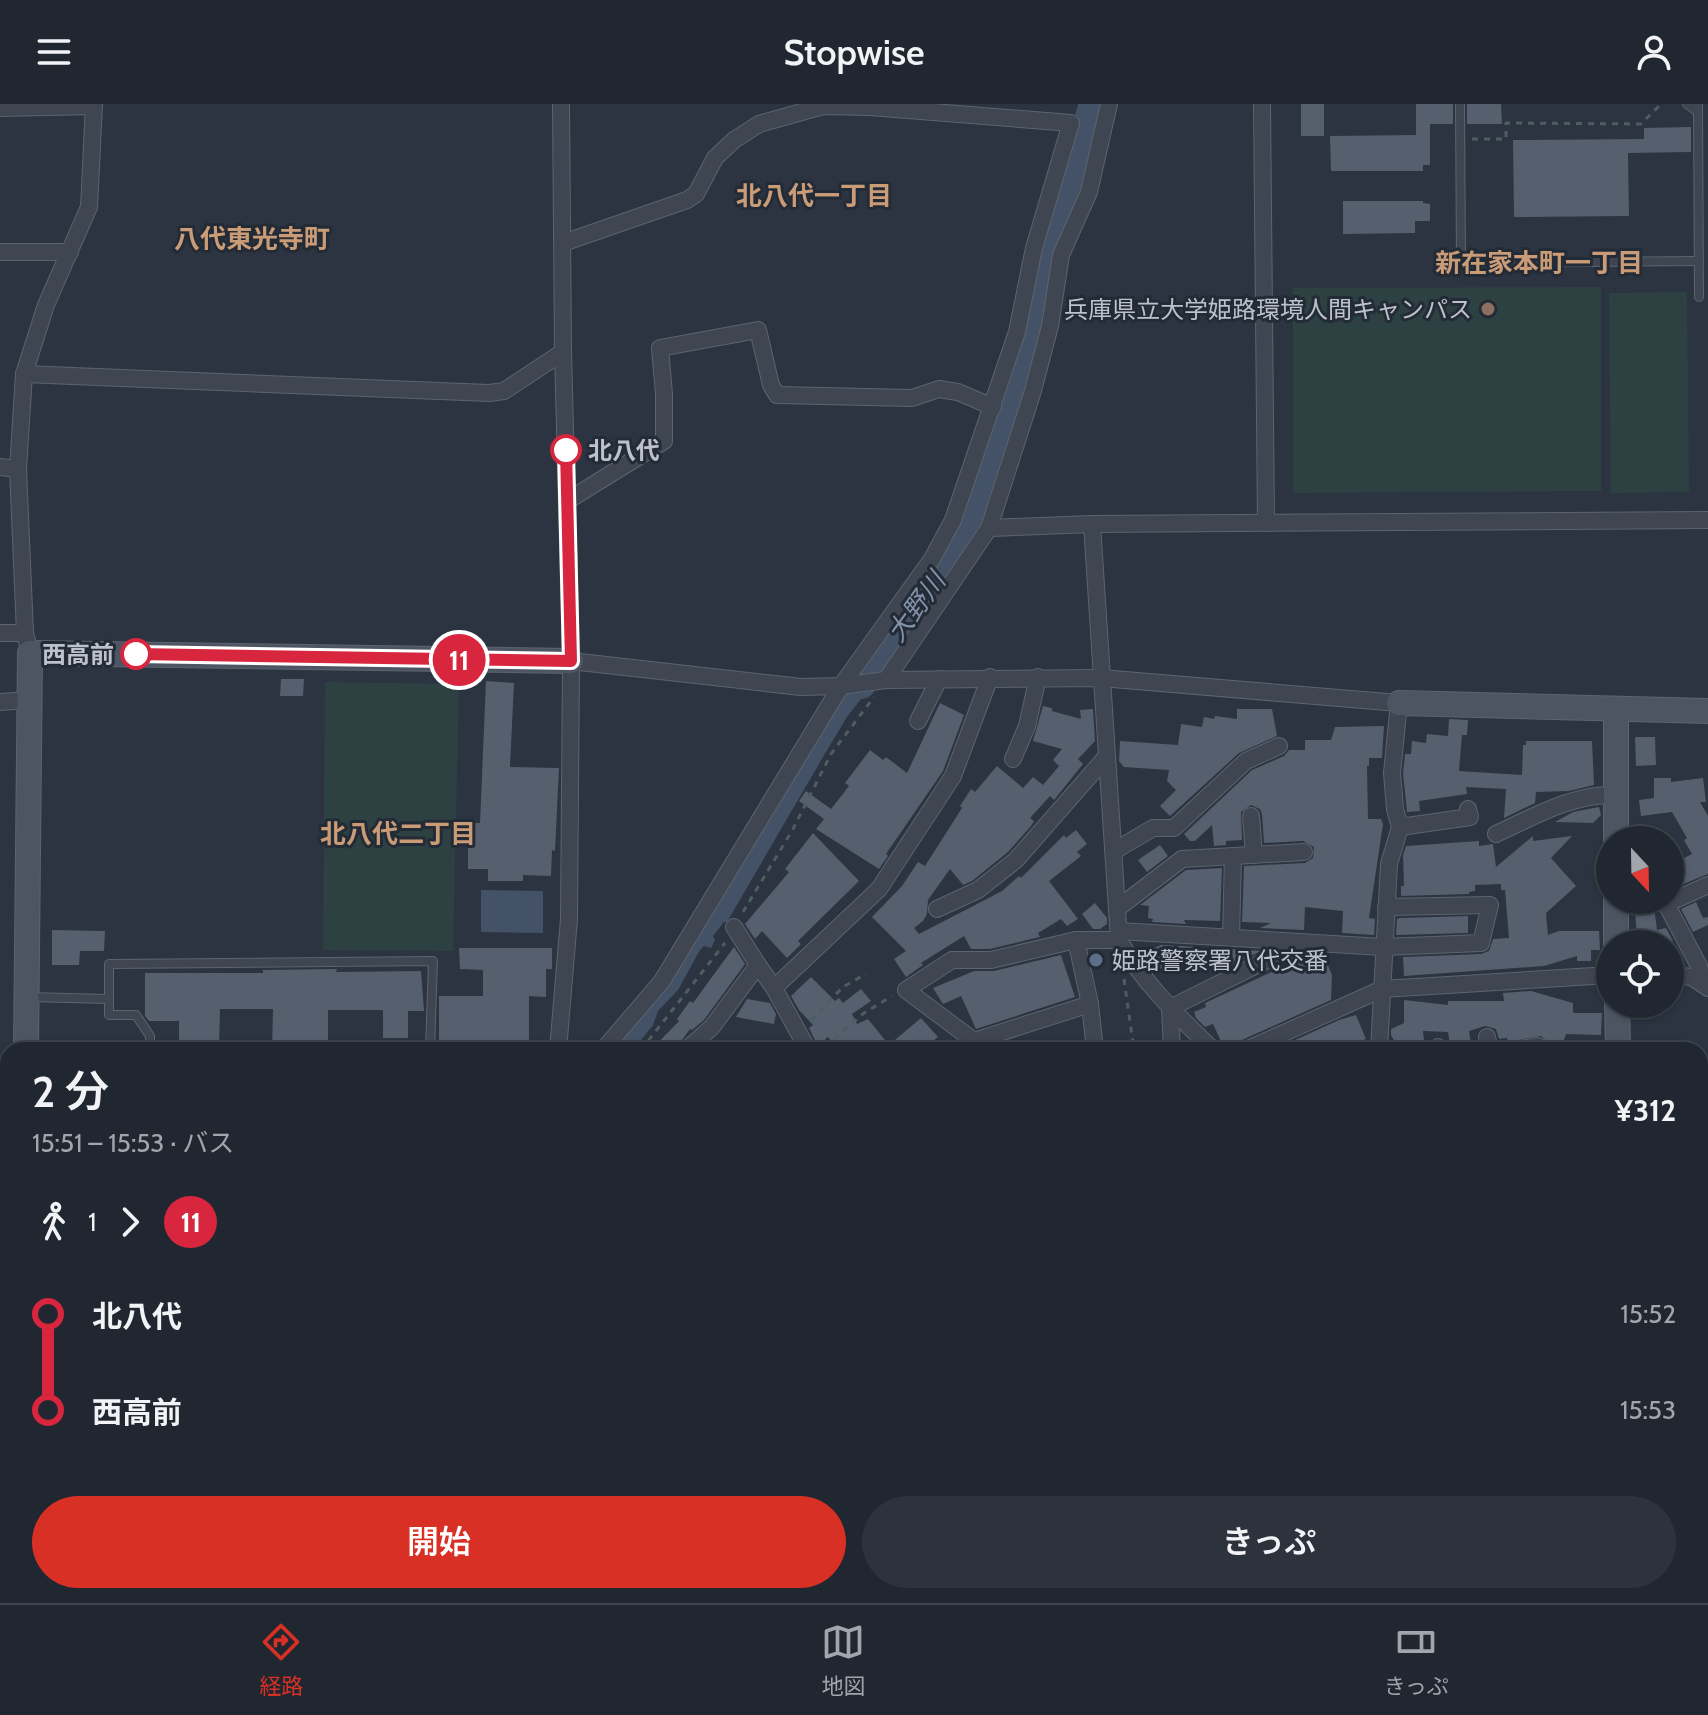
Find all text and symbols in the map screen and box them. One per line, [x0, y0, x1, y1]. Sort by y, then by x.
icon: menu [32, 30, 76, 74]
text: Stopwise [783, 30, 925, 74]
icon: person [1632, 30, 1676, 74]
district label: 北八代一丁目 [736, 180, 892, 212]
district label: 八代東光寺町 [174, 223, 330, 255]
district label: 新在家本町一丁目 [1435, 247, 1643, 279]
place label: 兵庫県立大学姫路環境人間キャンパス [1064, 295, 1472, 324]
marker: 兵庫県立大学姫路環境人間キャンパス [1479, 300, 1497, 318]
marker: 北八代 [551, 435, 581, 465]
place label: 北八代 [588, 436, 660, 465]
water label: 大野川 [880, 564, 954, 648]
line badge: 11 [423, 634, 495, 686]
marker: 西高前 [121, 639, 151, 669]
place label: 西高前 [42, 640, 114, 669]
text: 11 [449, 643, 469, 677]
district label: 北八代二丁目 [320, 818, 476, 850]
north arrow [1596, 826, 1684, 914]
map controls [1596, 826, 1684, 1018]
button: locate [1596, 930, 1684, 1018]
place label: 姫路警察署八代交番 [1112, 946, 1328, 975]
marker: 姫路警察署八代交番 [1087, 951, 1105, 969]
text: 2 分 [32, 1065, 109, 1118]
text: ¥312 [1615, 1092, 1676, 1129]
text: 15:51 – 15:53 · バス [32, 1127, 234, 1159]
icon: walk [32, 1200, 76, 1244]
icon: forward [108, 1200, 152, 1244]
text: 11 [180, 1205, 201, 1239]
text: 1 [88, 1206, 96, 1238]
text: 北八代 [92, 1298, 182, 1335]
text: 15:52 [1620, 1298, 1676, 1330]
text: 西高前 [92, 1394, 182, 1431]
text: 15:53 [1620, 1394, 1676, 1426]
button: 開始 [32, 1496, 846, 1588]
button: きっぷ [862, 1496, 1676, 1588]
tab: 経路 [259, 1620, 303, 1700]
tab: 地図 [821, 1620, 865, 1700]
tab: きっぷ [1384, 1620, 1449, 1700]

